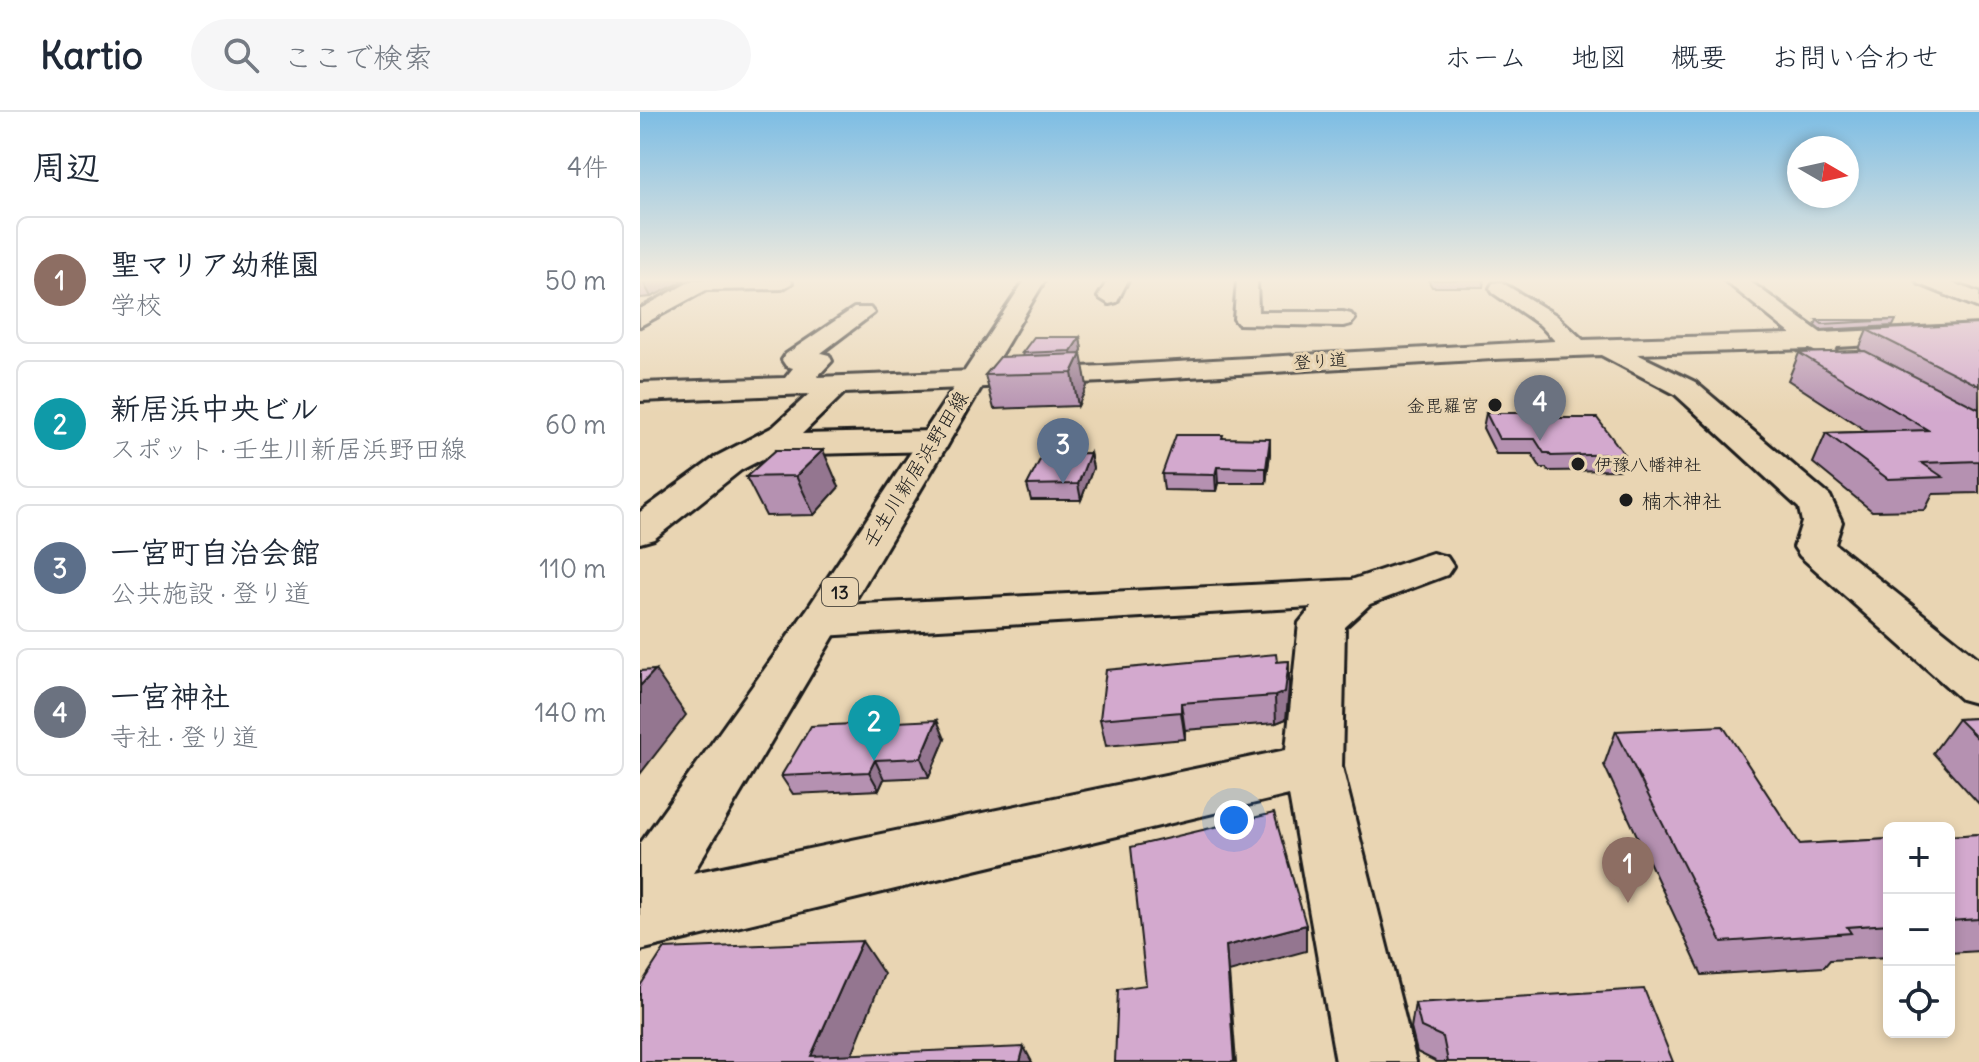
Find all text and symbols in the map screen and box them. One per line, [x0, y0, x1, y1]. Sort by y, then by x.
search box [191, 19, 751, 91]
text: Kartio [40, 32, 143, 79]
icon: search [219, 33, 263, 77]
text: ここで検索 [283, 38, 433, 76]
text: ホーム [1444, 39, 1527, 75]
text: 地図 [1571, 39, 1627, 75]
text: 概要 [1671, 39, 1727, 75]
text: お問い合わせ [1771, 39, 1939, 75]
north arrow [1787, 136, 1859, 208]
text: 周辺 [32, 145, 100, 188]
text: 4件 [567, 150, 608, 183]
text: 聖マリア幼稚園 [110, 245, 320, 283]
text: 1 [55, 264, 65, 297]
text: 50 m [545, 264, 606, 297]
text: 学校 [110, 288, 162, 321]
street label: 登り道 [1292, 348, 1348, 374]
pin: 4 [1514, 375, 1566, 441]
street label: 壬生川新居浜野田線 [857, 386, 973, 552]
text: 新居浜中央ビル [110, 389, 319, 427]
place label: 金毘羅宮 [1407, 394, 1479, 417]
marker: 金毘羅宮 [1486, 396, 1504, 414]
text: 2 [53, 408, 67, 441]
text: 60 m [545, 408, 606, 441]
pin: 3 [1037, 418, 1089, 484]
text: スポット · 壬生川新居浜野田線 [110, 432, 466, 465]
place label: 伊豫八幡神社 [1594, 453, 1702, 476]
marker: 伊豫八幡神社 [1569, 455, 1587, 473]
place label: 楠木神社 [1642, 488, 1722, 513]
marker: 楠木神社 [1617, 491, 1635, 509]
text: 一宮町自治会館 [110, 533, 320, 571]
text: 3 [53, 552, 67, 585]
text: 110 m [539, 552, 606, 585]
text: 公共施設 · 登り道 [110, 576, 310, 609]
road number: 13 [822, 578, 858, 606]
text: 一宮神社 [110, 677, 230, 715]
pin: 2 [848, 695, 900, 761]
text: 4 [52, 696, 68, 729]
text: 140 m [535, 696, 606, 729]
text: 寺社 · 登り道 [110, 720, 258, 753]
your location [1214, 800, 1254, 840]
map controls [1883, 822, 1955, 1038]
button: + [1883, 822, 1955, 894]
pin: 1 [1602, 837, 1654, 903]
button: − [1883, 894, 1955, 966]
button: locate [1883, 966, 1955, 1038]

